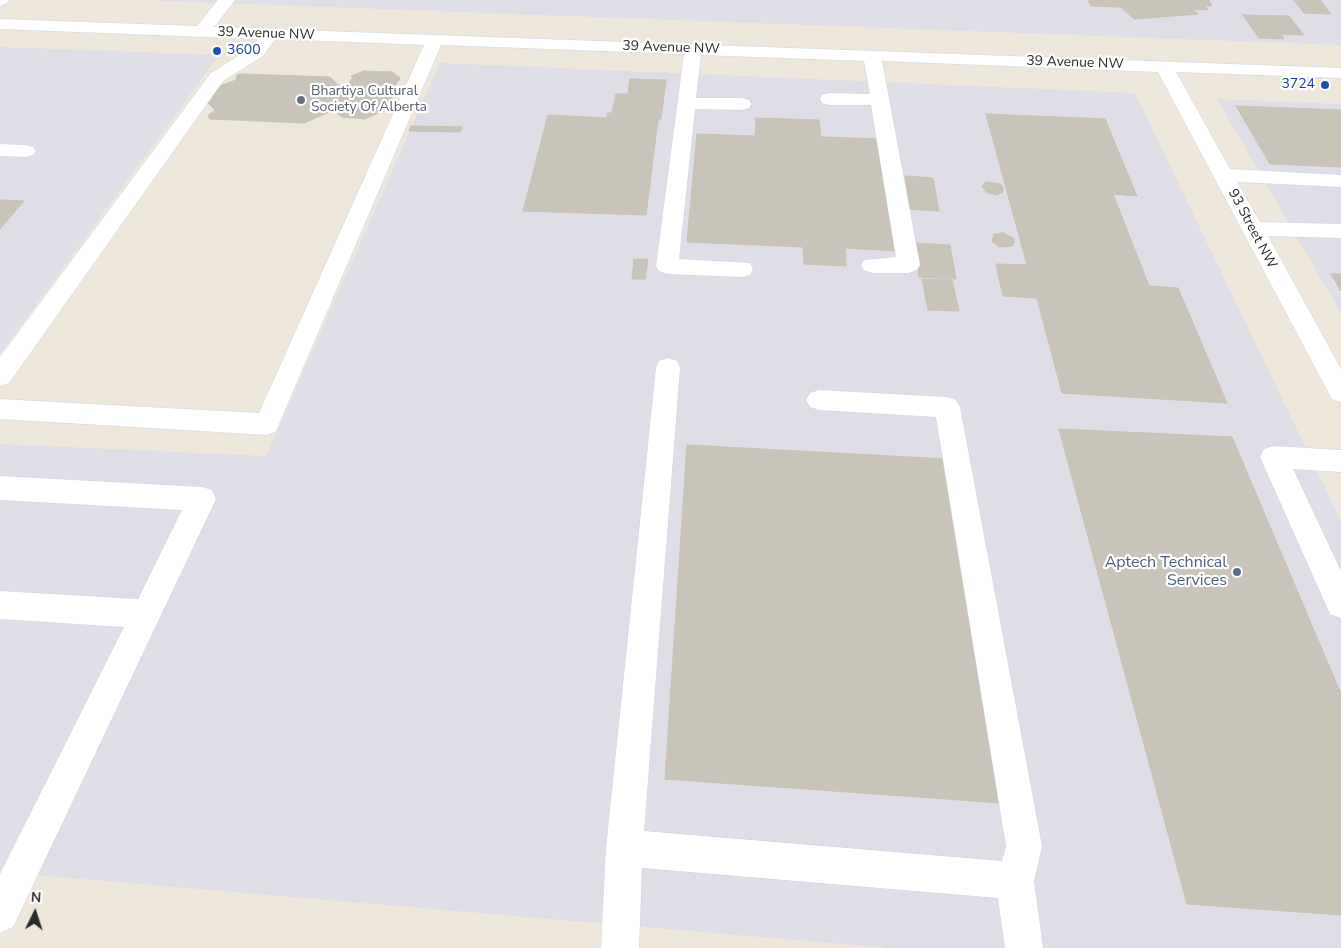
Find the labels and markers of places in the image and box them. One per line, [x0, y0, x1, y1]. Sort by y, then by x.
place label: 3600 [227, 43, 261, 59]
marker: 3600 [211, 45, 223, 57]
place label: 3724 [1281, 77, 1315, 93]
marker: 3724 [1319, 79, 1331, 91]
place label: Bhartiya Cultural Society Of Alberta [311, 84, 427, 116]
marker: Bhartiya Cultural Society Of Alberta [295, 94, 307, 106]
place label: Aptech Technical Services [1105, 553, 1227, 591]
marker: Aptech Technical Services [1231, 566, 1243, 578]

